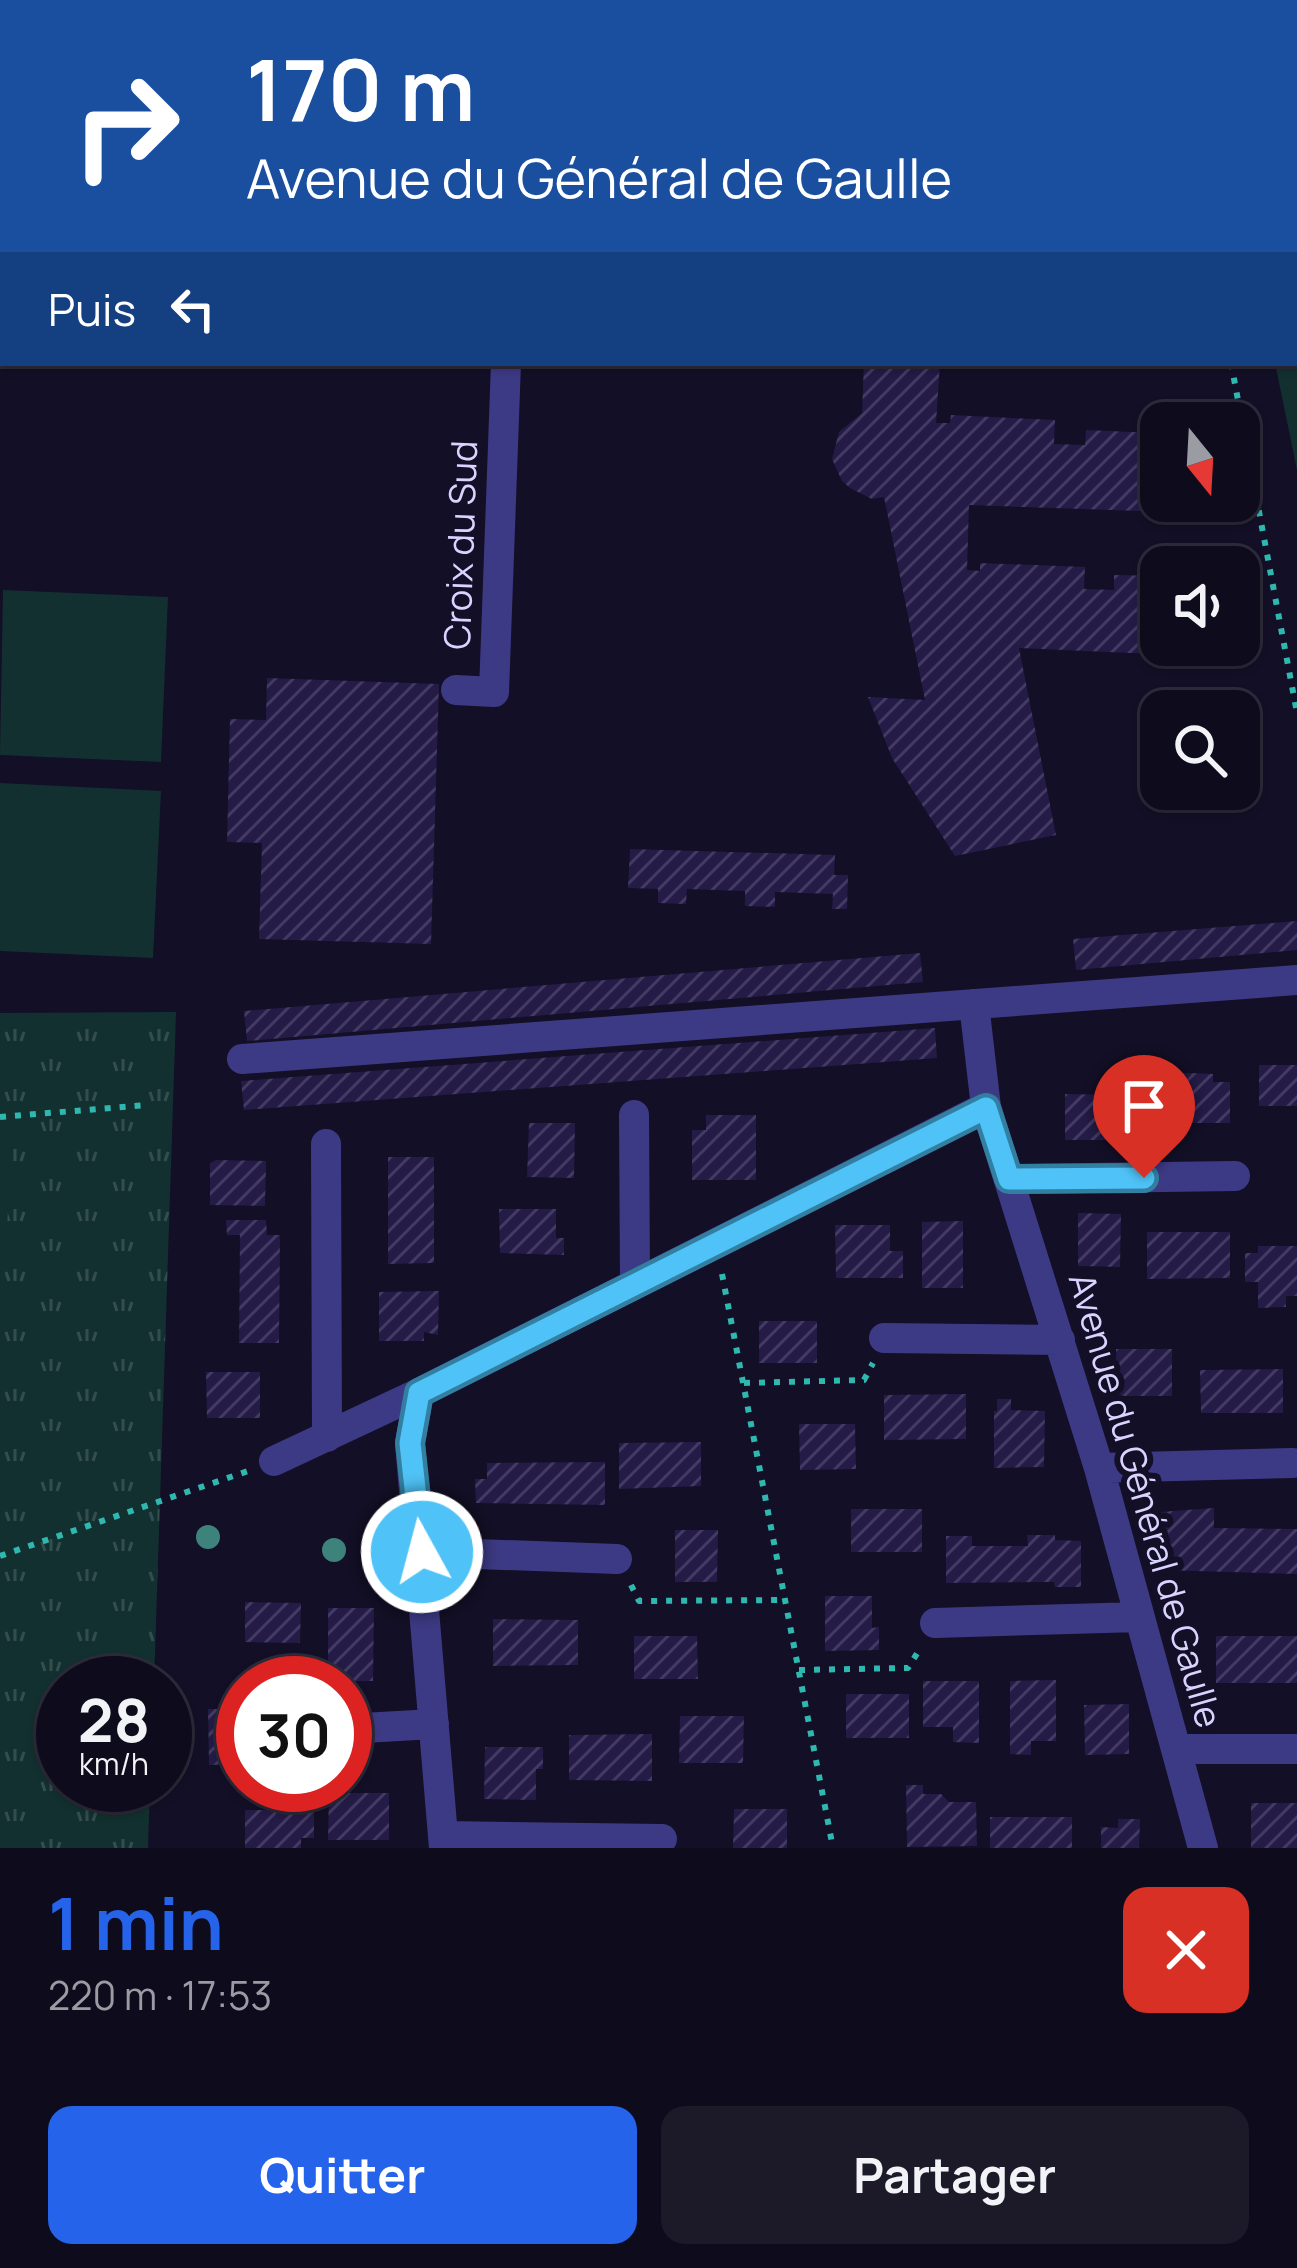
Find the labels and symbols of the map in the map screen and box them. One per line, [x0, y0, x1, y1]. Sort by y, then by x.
north arrow [1140, 402, 1260, 522]
street label: Croix du Sud [432, 440, 488, 650]
pin [1093, 1055, 1195, 1178]
street label: Avenue du Général de Gaulle [1058, 1267, 1234, 1733]
position arrow [359, 1489, 485, 1615]
speed limit sign: 30 [216, 1656, 372, 1812]

